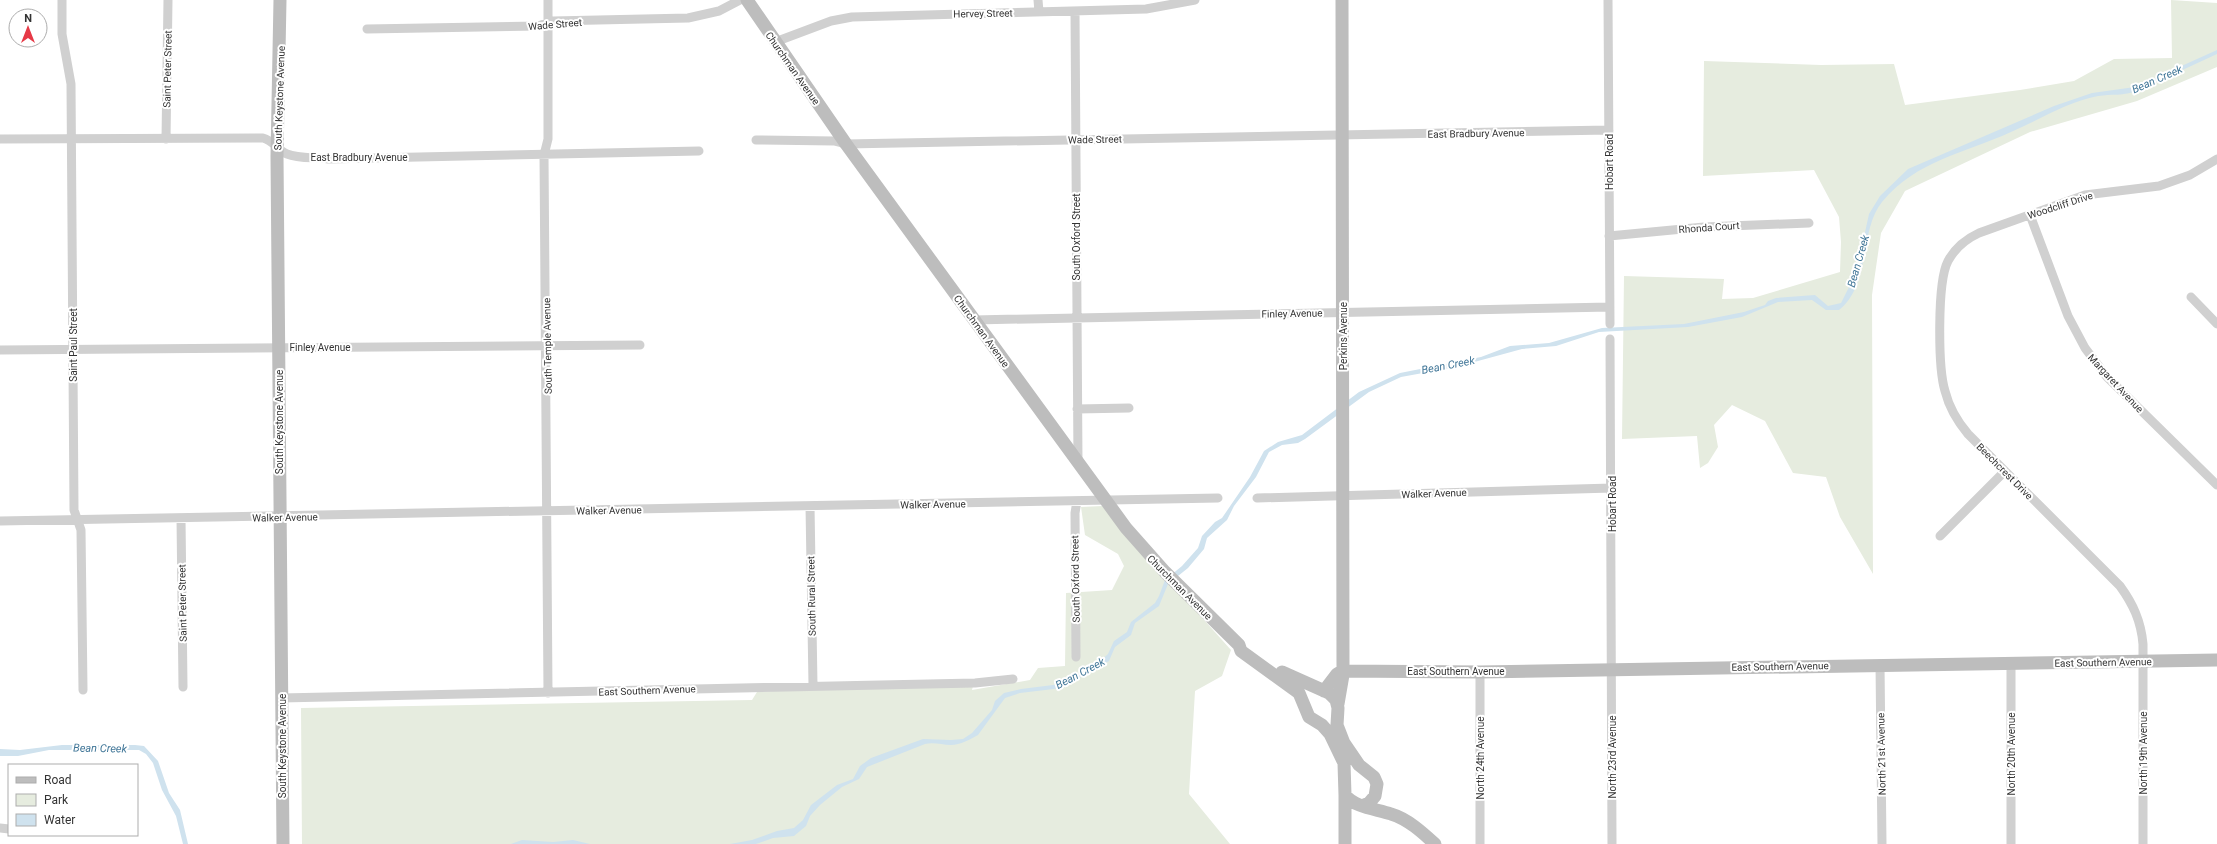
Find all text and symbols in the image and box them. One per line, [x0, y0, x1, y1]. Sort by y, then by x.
street label: Hervey Street [953, 7, 1013, 20]
north arrow [8, 8, 48, 48]
text: N [24, 12, 32, 25]
street label: Wade Street [528, 17, 582, 32]
street label: Saint Peter Street [161, 30, 174, 108]
street label: Churchman Avenue [763, 30, 822, 107]
street label: South Keystone Avenue [272, 46, 287, 150]
water label: Bean Creek [2130, 62, 2185, 96]
street label: East Bradbury Avenue [1427, 127, 1525, 140]
street label: Wade Street [1068, 134, 1122, 145]
street label: Hobart Road [1604, 134, 1615, 190]
street label: East Bradbury Avenue [310, 152, 408, 163]
street label: Woodcliff Drive [2026, 190, 2094, 221]
street label: South Oxford Street [1071, 193, 1082, 281]
street label: Rhonda Court [1678, 220, 1740, 235]
water label: Bean Creek [1845, 233, 1872, 289]
street label: Churchman Avenue [952, 293, 1011, 370]
street label: South Temple Avenue [541, 298, 554, 394]
street label: Perkins Avenue [1338, 302, 1349, 370]
street label: Finley Avenue [1261, 307, 1323, 320]
street label: Saint Paul Street [68, 308, 79, 382]
street label: Finley Avenue [289, 342, 351, 353]
street label: Margaret Avenue [2086, 352, 2145, 415]
water label: Bean Creek [1420, 354, 1476, 377]
street label: South Keystone Avenue [274, 370, 285, 474]
street label: Beechcrest Drive [1974, 441, 2035, 502]
street label: Hobart Road [1607, 476, 1618, 532]
street label: Walker Avenue [1401, 487, 1467, 500]
street label: Walker Avenue [900, 498, 966, 511]
street label: Walker Avenue [576, 504, 642, 517]
street label: Walker Avenue [252, 511, 318, 524]
street label: South Oxford Street [1069, 535, 1082, 623]
street label: Churchman Avenue [1145, 553, 1214, 622]
street label: South Rural Street [805, 556, 818, 636]
street label: Saint Peter Street [176, 564, 189, 642]
water label: Bean Creek [1053, 655, 1108, 692]
street label: East Southern Avenue [2054, 656, 2152, 669]
street label: East Southern Avenue [1731, 660, 1829, 673]
street label: East Southern Avenue [1407, 666, 1505, 677]
street label: East Southern Avenue [598, 683, 696, 698]
street label: South Keystone Avenue [277, 694, 288, 798]
street label: North 19th Avenue [2138, 712, 2149, 794]
street label: North 21st Avenue [1875, 713, 1888, 795]
street label: North 20th Avenue [2006, 713, 2017, 795]
street label: North 23rd Avenue [1607, 715, 1618, 799]
street label: North 24th Avenue [1475, 717, 1486, 799]
water label: Bean Creek [73, 742, 128, 755]
legend [8, 764, 138, 836]
text: Road [44, 773, 72, 787]
text: Park [44, 793, 69, 807]
text: Water [44, 813, 75, 827]

